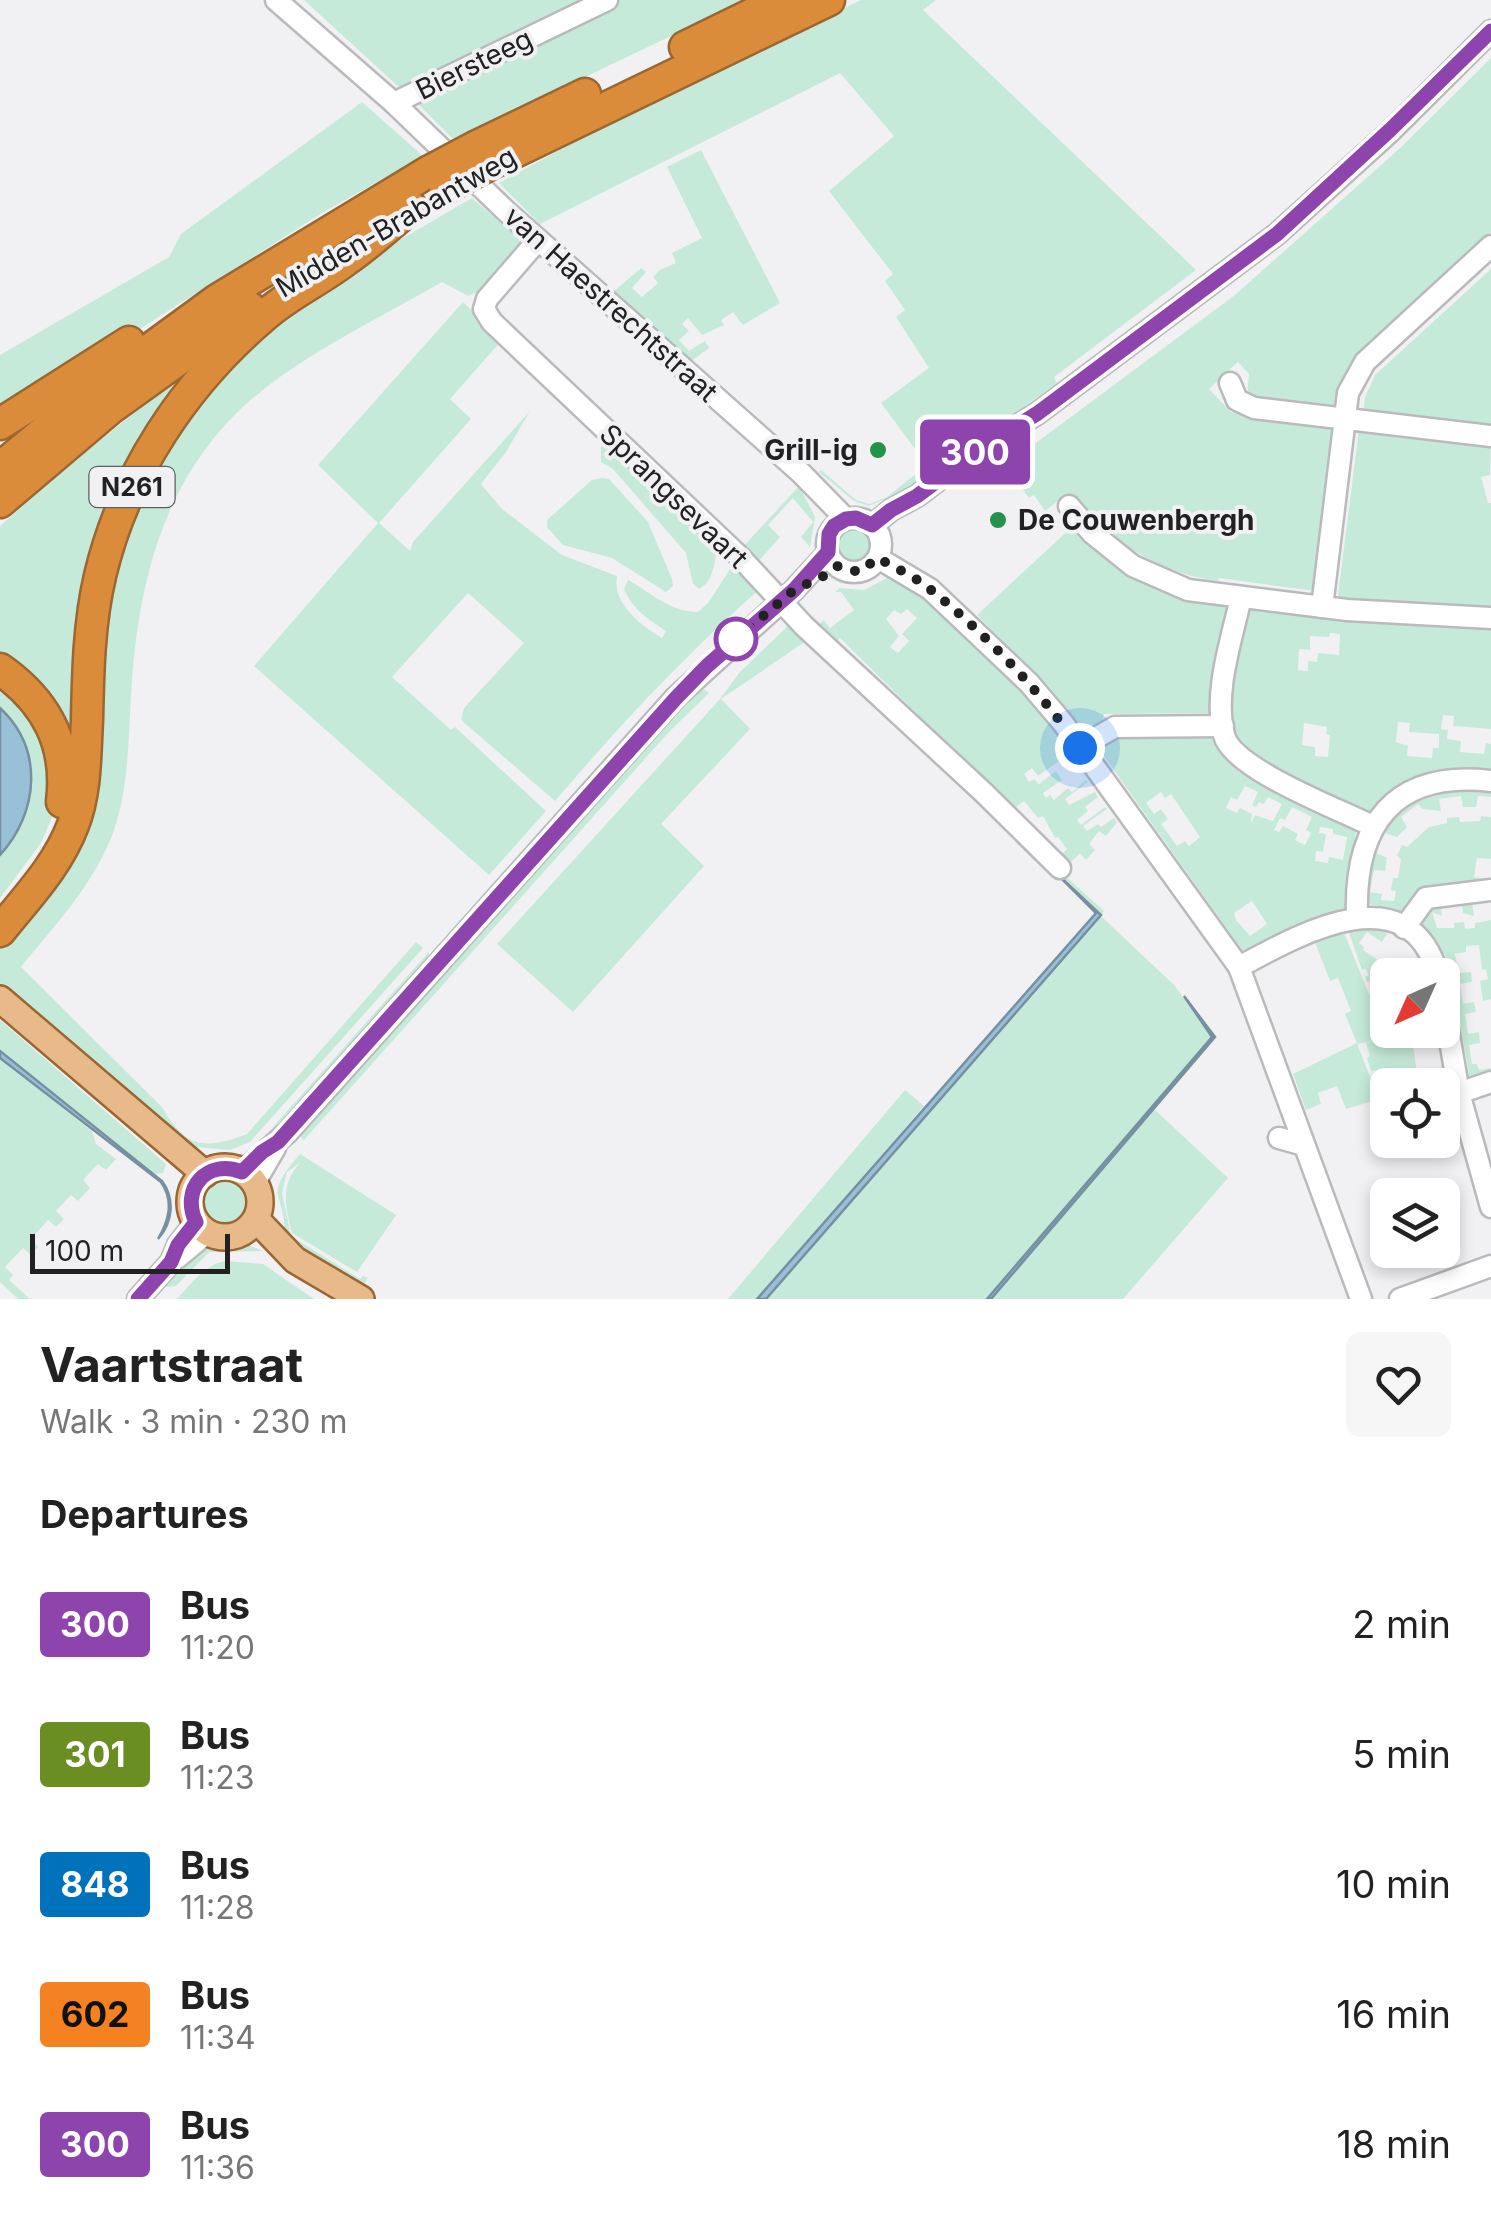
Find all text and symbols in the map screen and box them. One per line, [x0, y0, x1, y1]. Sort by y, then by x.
street label: Biersteeg [410, 21, 538, 107]
street label: Midden-Brabantweg [270, 139, 522, 305]
street label: van Haestrechtstraat [497, 199, 725, 409]
street label: Sprangsevaart [593, 417, 755, 575]
line badge: 300 [918, 420, 1032, 484]
text: 300 [940, 431, 1010, 473]
place label: Grill-ig [764, 433, 858, 467]
marker: Grill-ig [867, 439, 889, 461]
road number: N261 [90, 467, 174, 507]
place label: De Couwenbergh [1018, 503, 1255, 537]
marker: De Couwenbergh [987, 509, 1009, 531]
unlabelled marker [715, 618, 757, 660]
your location [1055, 723, 1105, 773]
north arrow [1370, 958, 1460, 1048]
map controls [1370, 958, 1460, 1268]
button: locate [1370, 1068, 1460, 1158]
button: layers [1370, 1178, 1460, 1268]
scale bar [30, 1229, 230, 1274]
text: 100 m [45, 1234, 124, 1268]
button: heart [1346, 1332, 1451, 1437]
text: Vaartstraat [40, 1335, 303, 1394]
text: Walk · 3 min · 230 m [40, 1402, 348, 1441]
text: Departures [40, 1491, 249, 1537]
text: Bus [180, 1582, 250, 1628]
text: 2 min [1352, 1601, 1451, 1647]
text: 300 [60, 1603, 130, 1645]
text: 11:20 [180, 1628, 255, 1667]
text: Bus [180, 1712, 250, 1758]
text: 5 min [1352, 1731, 1451, 1777]
text: 301 [64, 1733, 126, 1775]
text: 11:23 [180, 1758, 255, 1797]
text: Bus [180, 1842, 250, 1888]
text: 10 min [1336, 1861, 1451, 1907]
text: 848 [60, 1863, 130, 1905]
text: 11:28 [180, 1888, 255, 1927]
text: Bus [180, 1972, 250, 2018]
text: 16 min [1336, 1991, 1451, 2037]
text: 602 [61, 1993, 129, 2035]
text: 11:34 [180, 2018, 256, 2057]
text: Bus [180, 2102, 250, 2148]
text: 18 min [1336, 2121, 1451, 2167]
text: 300 [60, 2123, 130, 2165]
text: 11:36 [180, 2148, 255, 2187]

